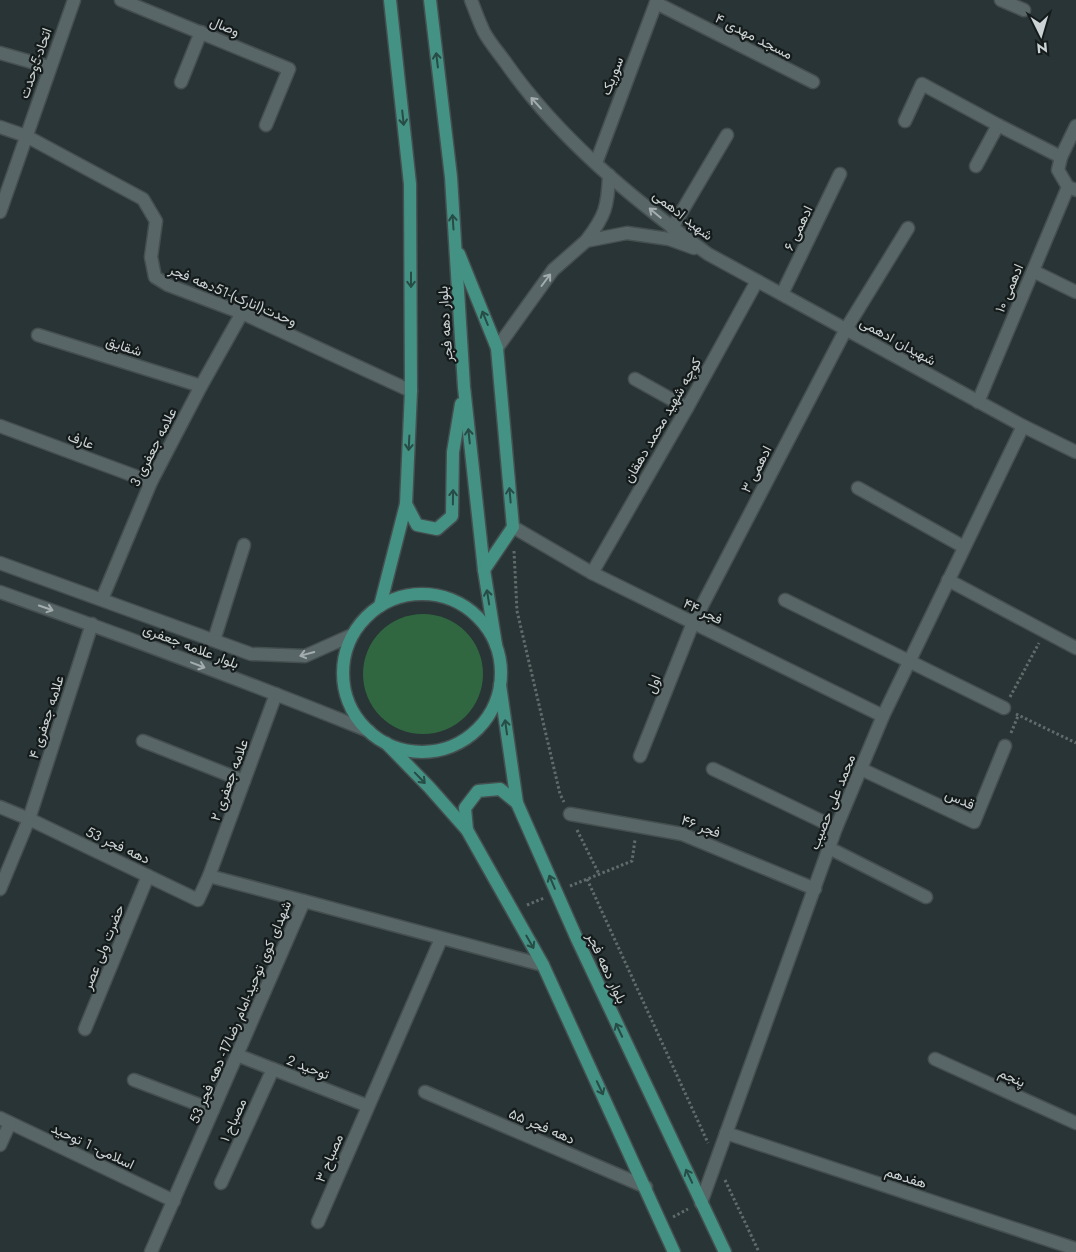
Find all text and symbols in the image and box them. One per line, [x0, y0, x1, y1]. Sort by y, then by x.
street label: مسجد مهدی ۴ [712, 8, 796, 64]
north arrow [1016, 10, 1066, 60]
street label: وصال [207, 11, 243, 41]
street label: اتحاد-5وحدت [14, 25, 56, 101]
text: N [1036, 38, 1049, 58]
one-way arrow [432, 52, 442, 68]
street label: سوریک [596, 54, 628, 98]
one-way arrow [530, 97, 542, 110]
one-way arrow [398, 110, 408, 126]
street label: شهید ادهمی [649, 185, 717, 245]
street label: ادهمی ۶ [778, 202, 818, 254]
one-way arrow [649, 208, 662, 219]
one-way arrow [449, 214, 458, 230]
street label: وحدت(انارک)-51دهه فجر [165, 259, 300, 331]
street label: ادهمی ۱۰ [990, 261, 1028, 315]
one-way arrow [406, 272, 416, 288]
one-way arrow [540, 274, 551, 287]
street label: بلوار دهه فجر [432, 285, 458, 364]
one-way arrow [479, 311, 489, 326]
street label: شهیدان ادهمی [856, 312, 940, 370]
street label: شقایق [103, 331, 145, 361]
street label: کوچه شهید محمد دهقان [618, 354, 706, 486]
street label: علامه جعفری 3 [125, 404, 181, 490]
street label: عارف [65, 426, 97, 454]
one-way arrow [465, 428, 474, 444]
one-way arrow [404, 434, 413, 450]
street label: ادهمی ۳ [736, 442, 776, 496]
one-way arrow [505, 487, 515, 503]
one-way arrow [448, 489, 457, 505]
one-way arrow [483, 590, 493, 606]
street label: فجر ۴۴ [680, 593, 726, 629]
one-way arrow [38, 604, 54, 614]
street label: بلوار علامه جعفری [140, 619, 242, 673]
one-way arrow [300, 649, 316, 659]
one-way arrow [190, 661, 205, 670]
street label: اول [640, 672, 666, 696]
street label: علامه جعفری ۴ [23, 673, 69, 761]
one-way arrow [501, 720, 511, 736]
street label: علامه جعفری ۲ [205, 736, 253, 824]
street label: محمد علی حصیب [804, 751, 860, 853]
one-way arrow [414, 772, 426, 785]
street label: قدس [942, 784, 978, 814]
street label: فجر ۴۶ [679, 810, 723, 842]
street label: دهه فجر 53 [83, 821, 154, 869]
one-way arrow [546, 875, 556, 890]
street label: شهدای کوی توحید-امام رضا17- دهه فجر 53 [184, 897, 296, 1127]
street label: حضرت ولی عصر [76, 901, 129, 994]
street label: بلوار دهه فجر [581, 928, 632, 1007]
one-way arrow [525, 934, 535, 948]
one-way arrow [614, 1022, 624, 1037]
street label: توحید 2 [284, 1050, 332, 1084]
street label: پنجم [995, 1062, 1029, 1092]
one-way arrow [596, 1080, 605, 1095]
street label: مصباح ۱ [215, 1095, 252, 1145]
street label: دهه فجر ۵۵ [506, 1103, 578, 1149]
street label: اسلامی- 1 توحید [48, 1118, 138, 1174]
street label: مصباح ۳ [310, 1131, 349, 1186]
street label: هفدهم [883, 1161, 930, 1193]
one-way arrow [684, 1169, 693, 1184]

